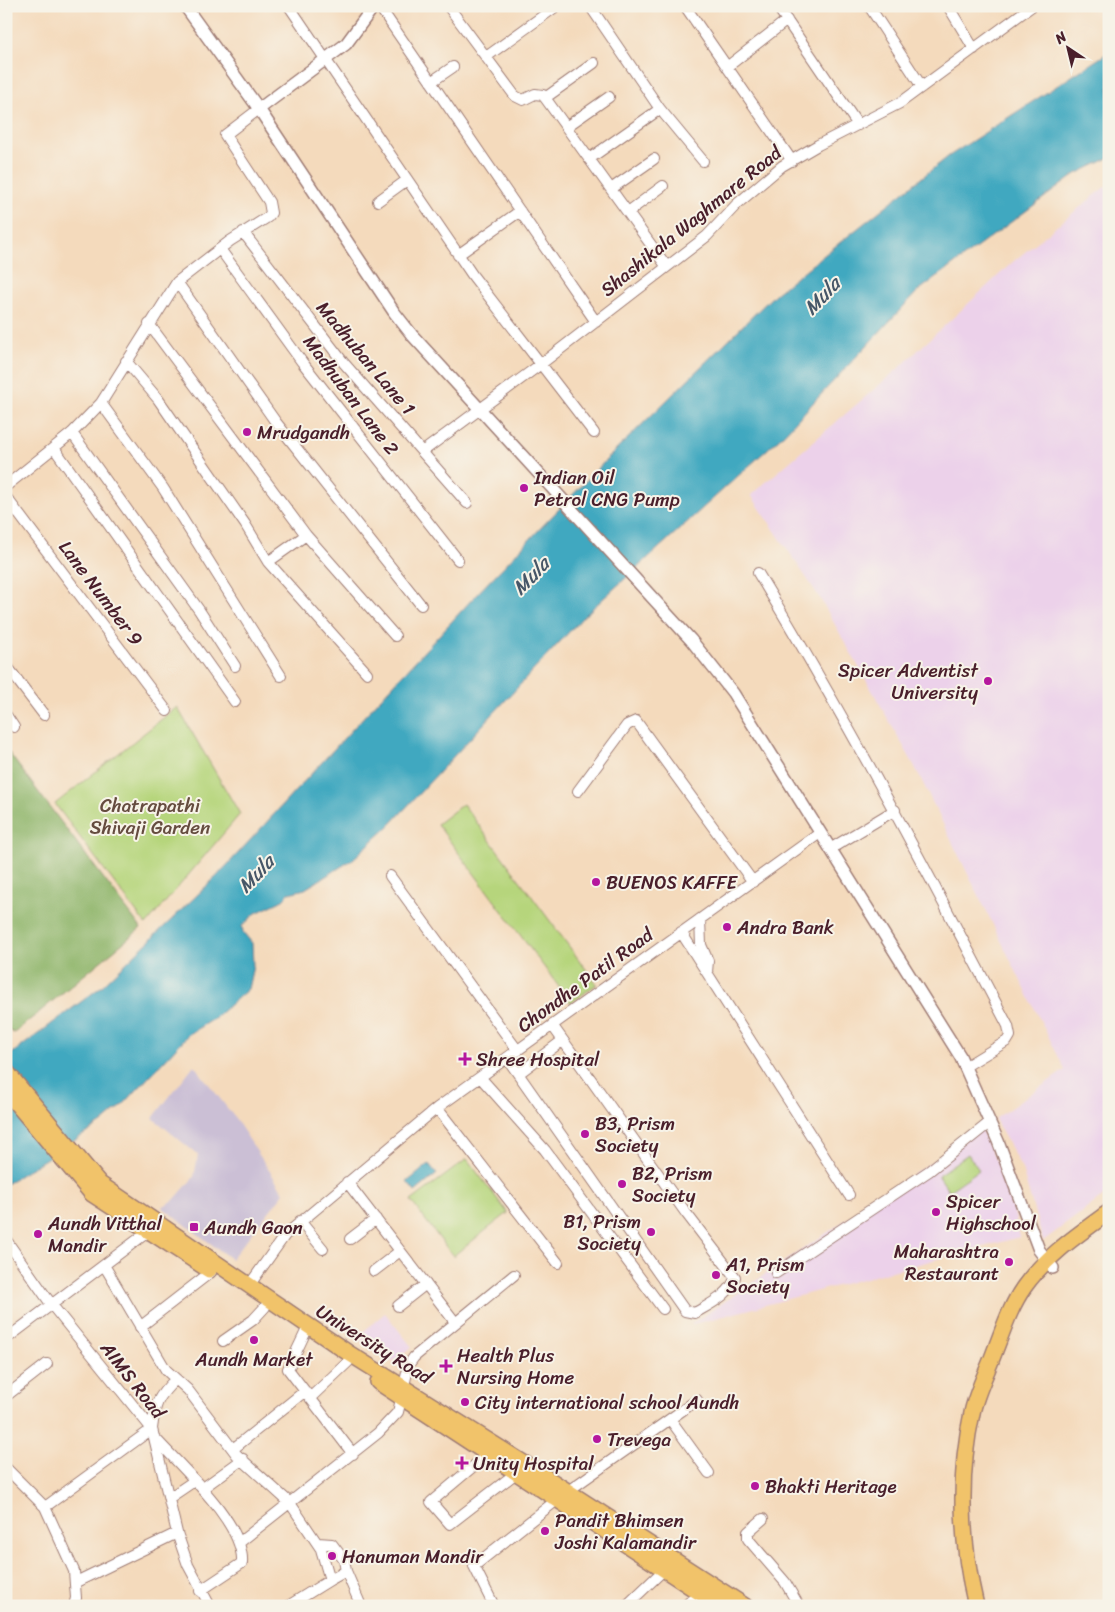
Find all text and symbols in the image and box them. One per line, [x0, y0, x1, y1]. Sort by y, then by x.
north arrow [1042, 22, 1092, 72]
text: N [1049, 25, 1072, 51]
street label: Shashikala Waghmare Road [593, 136, 791, 305]
water label: Mula [795, 266, 851, 324]
street label: Madhuban Lane 1 [308, 293, 424, 423]
street label: Madhuban Lane 2 [294, 327, 408, 463]
place label: Mrudgandh [257, 416, 350, 449]
marker: Mrudgandh [241, 426, 253, 438]
place label: Indian Oil Petrol CNG Pump [533, 461, 680, 516]
marker: Indian Oil Petrol CNG Pump [518, 482, 530, 494]
street label: Lane Number 9 [50, 533, 152, 653]
water label: Mula [504, 546, 561, 604]
place label: Spicer Adventist University [838, 654, 979, 709]
marker: Spicer Adventist University [982, 675, 994, 687]
park label: Chatrapathi Shivaji Garden [90, 789, 210, 844]
water label: Mula [229, 844, 285, 902]
place label: BUENOS KAFFE [606, 866, 739, 899]
marker: BUENOS KAFFE [590, 876, 602, 888]
place label: Andra Bank [736, 911, 834, 944]
street label: Chondhe Patil Road [510, 918, 662, 1041]
marker: Andra Bank [721, 921, 733, 933]
place label: Shree Hospital [476, 1043, 600, 1076]
marker: Shree Hospital [458, 1052, 472, 1066]
place label: B3, Prism Society [595, 1107, 675, 1162]
marker: B3, Prism Society [579, 1128, 591, 1140]
place label: B2, Prism Society [632, 1157, 713, 1212]
marker: B2, Prism Society [616, 1178, 628, 1190]
place label: Spicer Highschool [946, 1185, 1037, 1240]
place label: B1, Prism Society [563, 1205, 641, 1260]
marker: Spicer Highschool [930, 1206, 942, 1218]
place label: Aundh Vitthal Mandir [47, 1207, 162, 1262]
place label: Aundh Gaon [203, 1211, 303, 1244]
marker: Aundh Gaon [188, 1221, 200, 1233]
marker: B1, Prism Society [645, 1226, 657, 1238]
marker: Aundh Vitthal Mandir [32, 1228, 44, 1240]
place label: Maharashtra Restaurant [894, 1235, 999, 1290]
place label: A1, Prism Society [725, 1248, 805, 1303]
marker: Maharashtra Restaurant [1003, 1256, 1015, 1268]
marker: A1, Prism Society [710, 1269, 722, 1281]
street label: University Road [309, 1295, 440, 1394]
street label: AIMS Road [91, 1333, 175, 1428]
marker: Aundh Market [248, 1334, 260, 1346]
place label: Health Plus Nursing Home [457, 1339, 574, 1394]
place label: Aundh Market [194, 1343, 314, 1376]
marker: Health Plus Nursing Home [439, 1359, 453, 1373]
place label: City international school Aundh [475, 1386, 739, 1419]
marker: City international school Aundh [459, 1396, 471, 1408]
place label: Trevega [607, 1423, 672, 1456]
marker: Trevega [591, 1433, 603, 1445]
place label: Unity Hospital [473, 1447, 594, 1480]
marker: Unity Hospital [455, 1456, 469, 1470]
place label: Bhakti Heritage [765, 1470, 897, 1503]
marker: Bhakti Heritage [749, 1480, 761, 1492]
place label: Pandit Bhimsen Joshi Kalamandir [554, 1504, 697, 1559]
marker: Pandit Bhimsen Joshi Kalamandir [539, 1525, 551, 1537]
place label: Hanuman Mandir [342, 1540, 484, 1573]
marker: Hanuman Mandir [326, 1550, 338, 1562]

